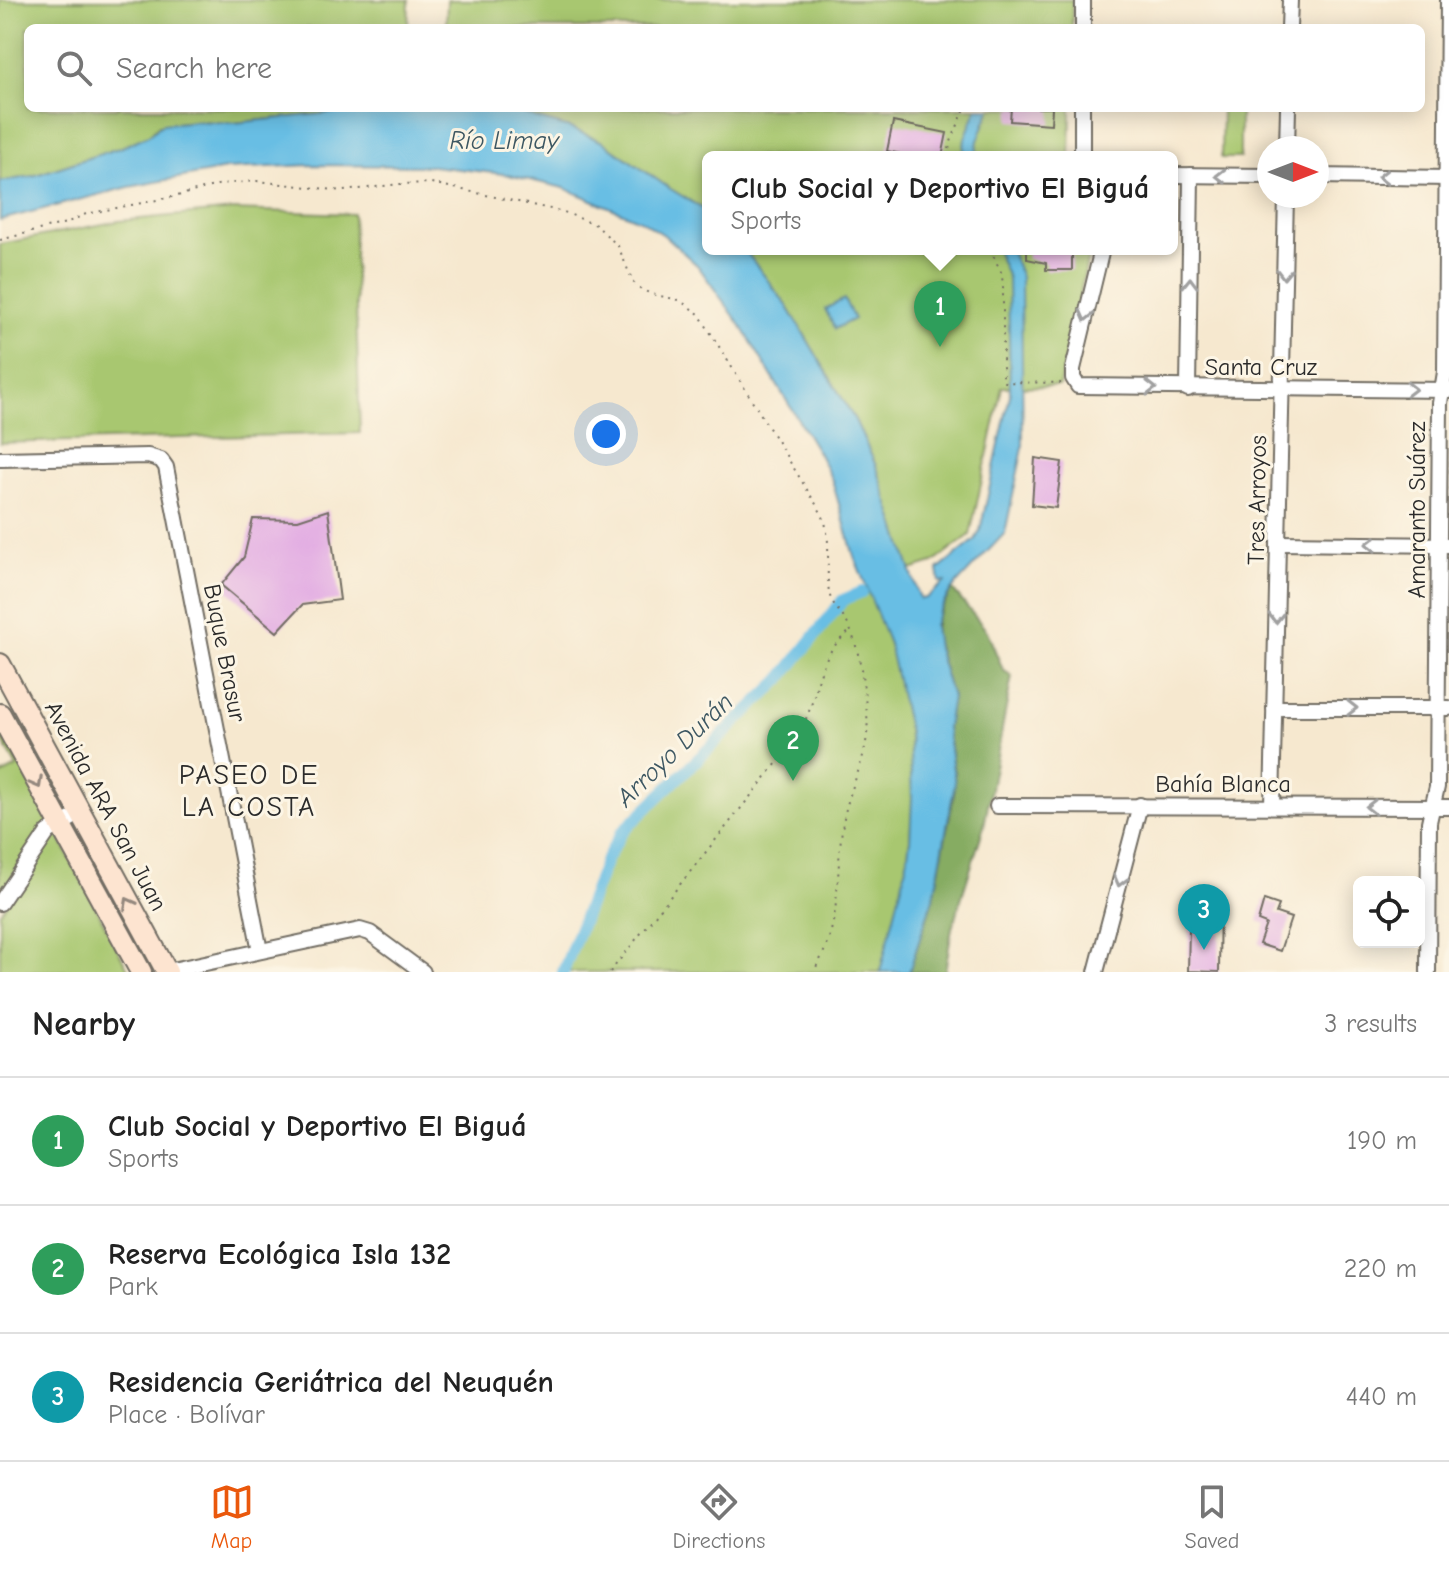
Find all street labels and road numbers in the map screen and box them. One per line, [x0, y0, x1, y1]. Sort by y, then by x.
street label: Santa Cruz [1205, 353, 1318, 381]
street label: Amaranto Suárez [1403, 421, 1431, 599]
street label: Tres Arroyos [1242, 435, 1272, 565]
street label: Buque Brasur [198, 582, 252, 725]
street label: Avenida ARA San Juan [39, 696, 173, 916]
street label: Bahía Blanca [1155, 770, 1291, 798]

